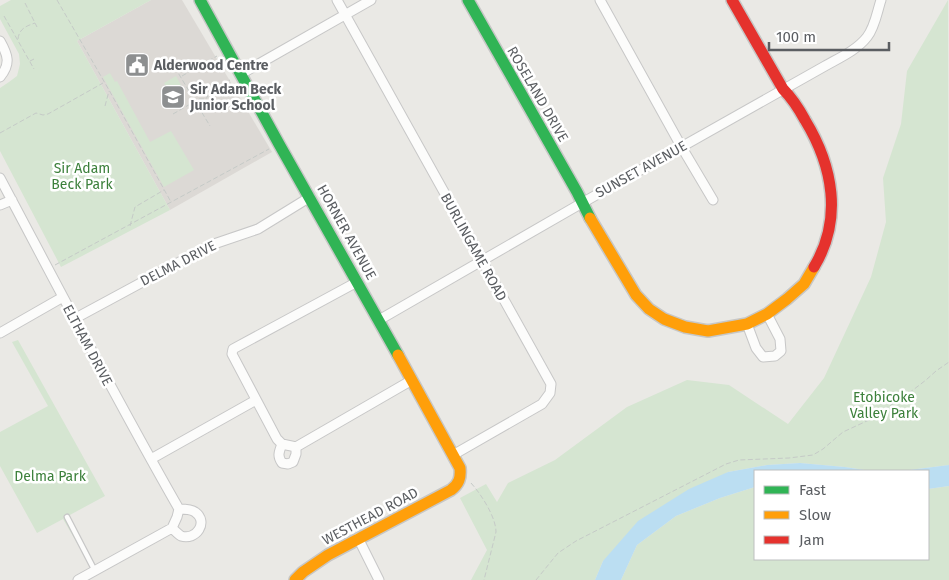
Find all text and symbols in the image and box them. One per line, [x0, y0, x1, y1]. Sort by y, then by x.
scale bar [769, 20, 889, 52]
text: 100 m [776, 28, 816, 46]
street label: ROSELAND DRIVE [503, 44, 572, 145]
public building icon: Alderwood Centre [124, 52, 150, 78]
place label: Alderwood Centre [153, 57, 269, 74]
place label: Sir Adam Beck Junior School [189, 81, 281, 114]
school or university icon: Sir Adam Beck Junior School [160, 84, 186, 110]
street label: SUNSET AVENUE [593, 137, 690, 202]
park label: Sir Adam Beck Park [51, 160, 113, 193]
street label: HORNER AVENUE [313, 182, 380, 283]
street label: BURLINGAME ROAD [437, 190, 510, 304]
street label: DELMA DRIVE [137, 237, 219, 290]
street label: ELTHAM DRIVE [59, 302, 116, 389]
park label: Etobicoke Valley Park [850, 389, 919, 422]
park label: Delma Park [14, 468, 87, 485]
legend [754, 470, 929, 560]
text: Fast [799, 481, 826, 499]
street label: WESTHEAD ROAD [319, 484, 421, 549]
text: Slow [799, 506, 831, 524]
text: Jam [799, 531, 825, 549]

